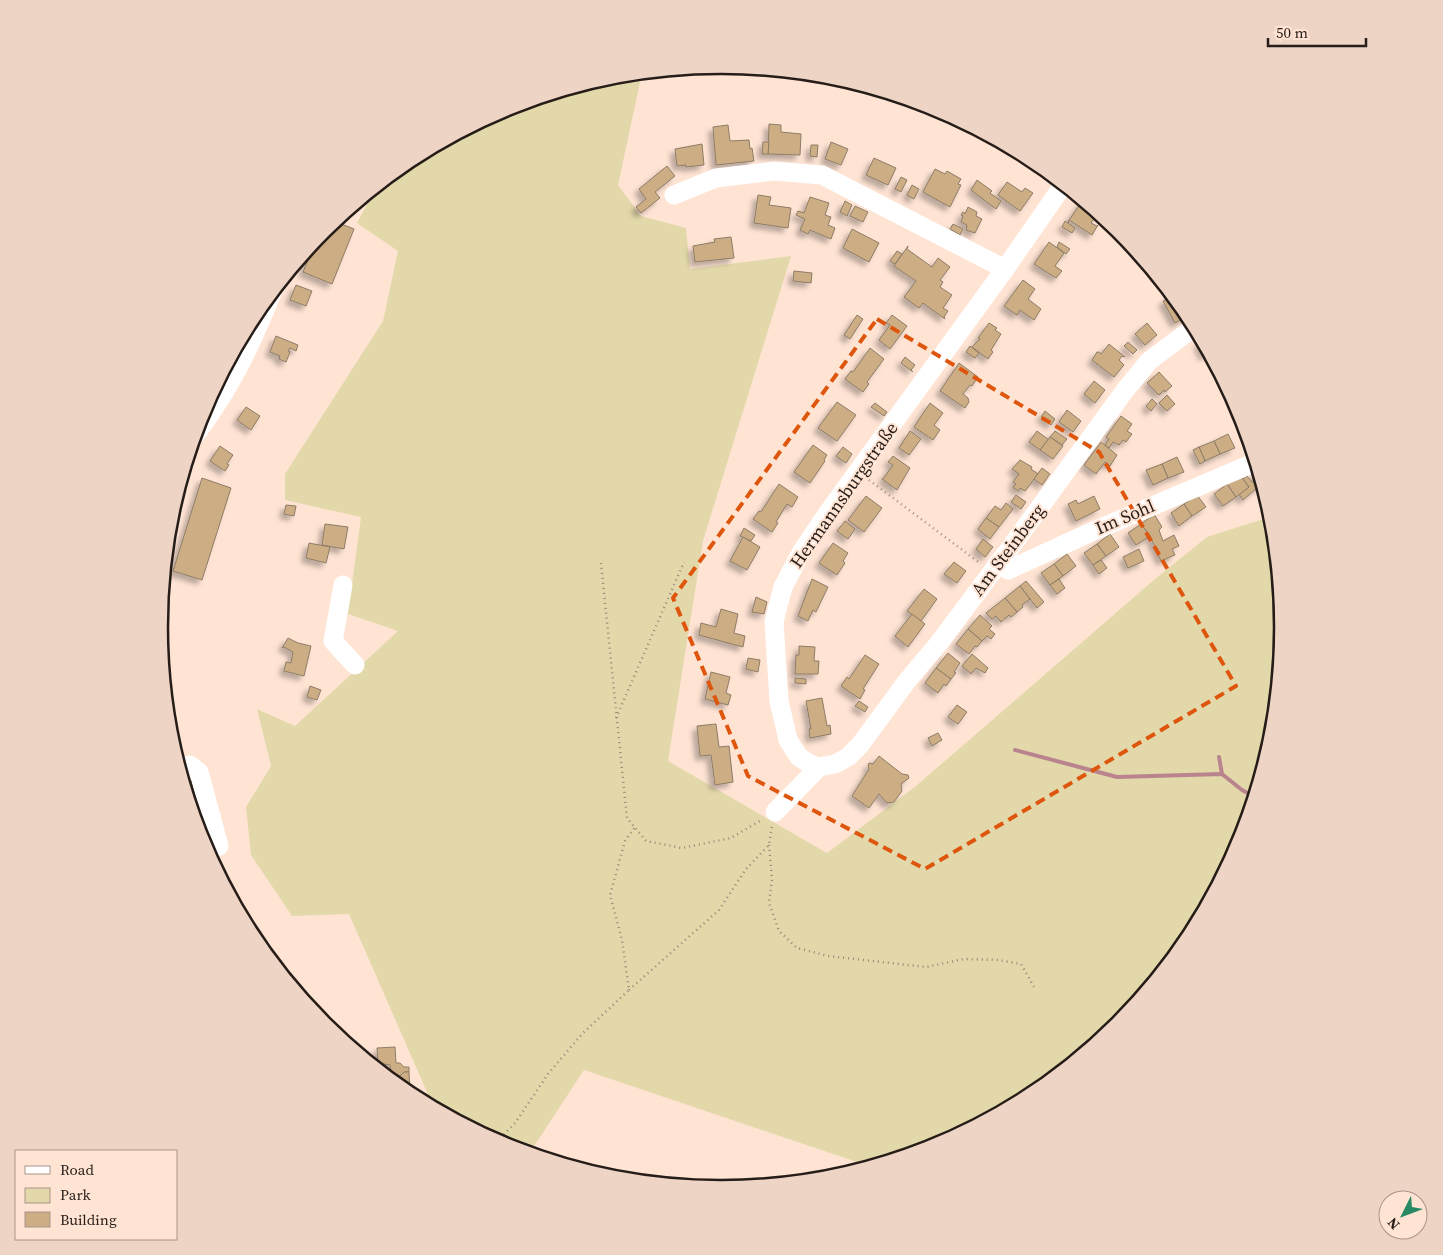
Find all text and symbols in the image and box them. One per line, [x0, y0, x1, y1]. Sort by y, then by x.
scale bar [1268, 15, 1366, 47]
text: 50 m [1276, 22, 1308, 43]
street label: Hermannsburgstraße [784, 417, 903, 573]
street label: Im Sohl [1091, 493, 1158, 540]
street label: Am Steinberg [965, 499, 1050, 601]
legend [15, 1150, 178, 1240]
text: Road [60, 1159, 94, 1180]
text: Park [60, 1184, 92, 1205]
north arrow [1378, 1190, 1428, 1240]
text: Building [60, 1209, 117, 1230]
text: N [1382, 1213, 1404, 1234]

